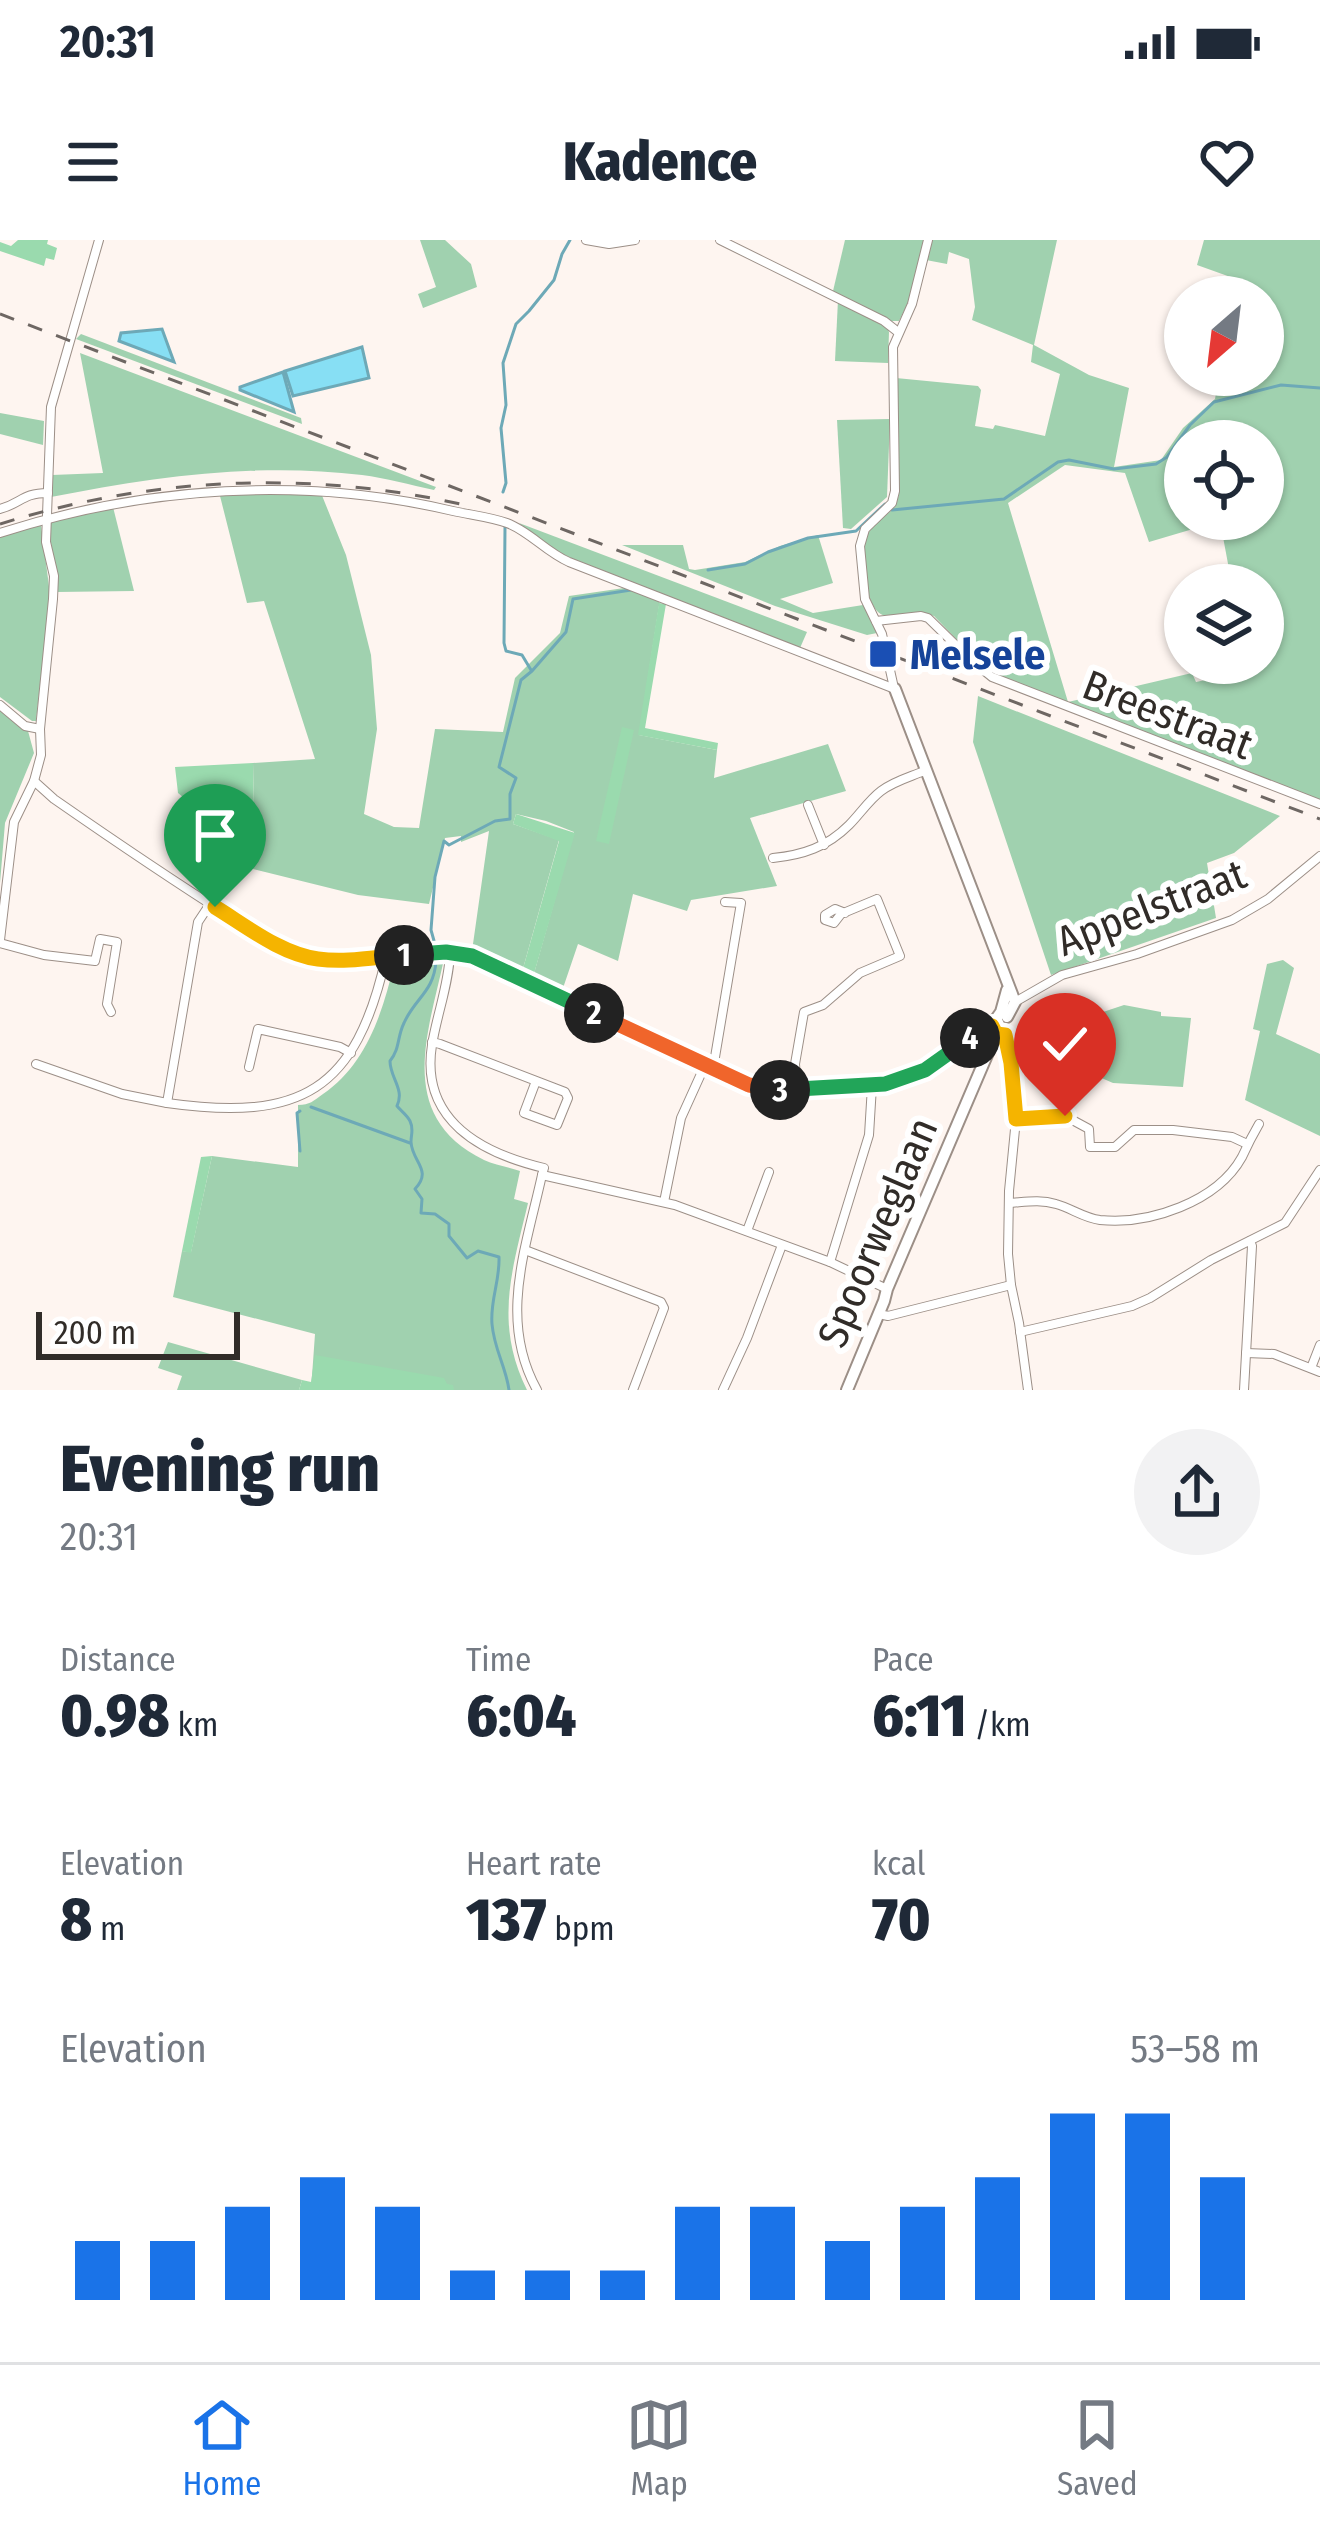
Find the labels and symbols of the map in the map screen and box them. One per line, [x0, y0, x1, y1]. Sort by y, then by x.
north arrow [1164, 276, 1284, 396]
place label: Melsele [910, 630, 1045, 680]
marker: Melsele [867, 638, 899, 670]
street label: Breestraat [1076, 660, 1260, 770]
pin [164, 784, 266, 907]
street label: Appelstraat [1050, 849, 1253, 967]
pin: 1 [374, 925, 434, 985]
pin: 2 [564, 983, 624, 1043]
pin [1014, 993, 1116, 1116]
pin: 4 [940, 1008, 1000, 1068]
pin: 3 [750, 1060, 810, 1120]
street label: Spoorweglaan [807, 1110, 949, 1354]
scale bar [36, 1306, 240, 1359]

